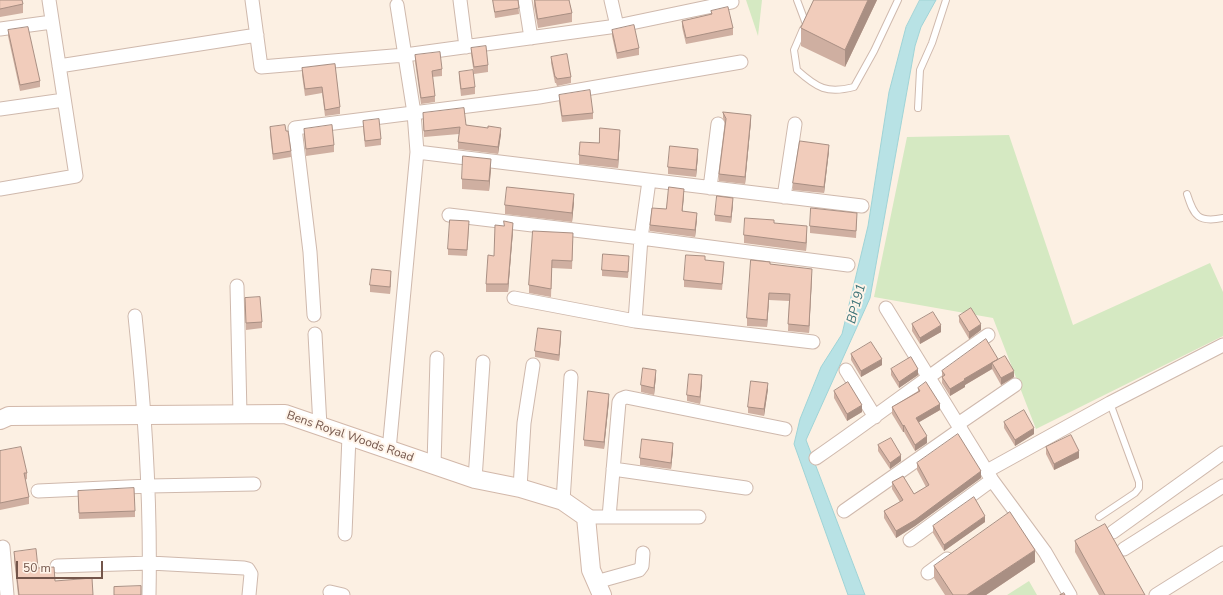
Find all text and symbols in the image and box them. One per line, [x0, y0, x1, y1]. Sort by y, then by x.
water label: BP191 [844, 282, 870, 326]
street label: Bens Royal Woods Road [285, 408, 415, 466]
scale bar [18, 553, 105, 579]
text: 50 m [23, 560, 51, 576]

